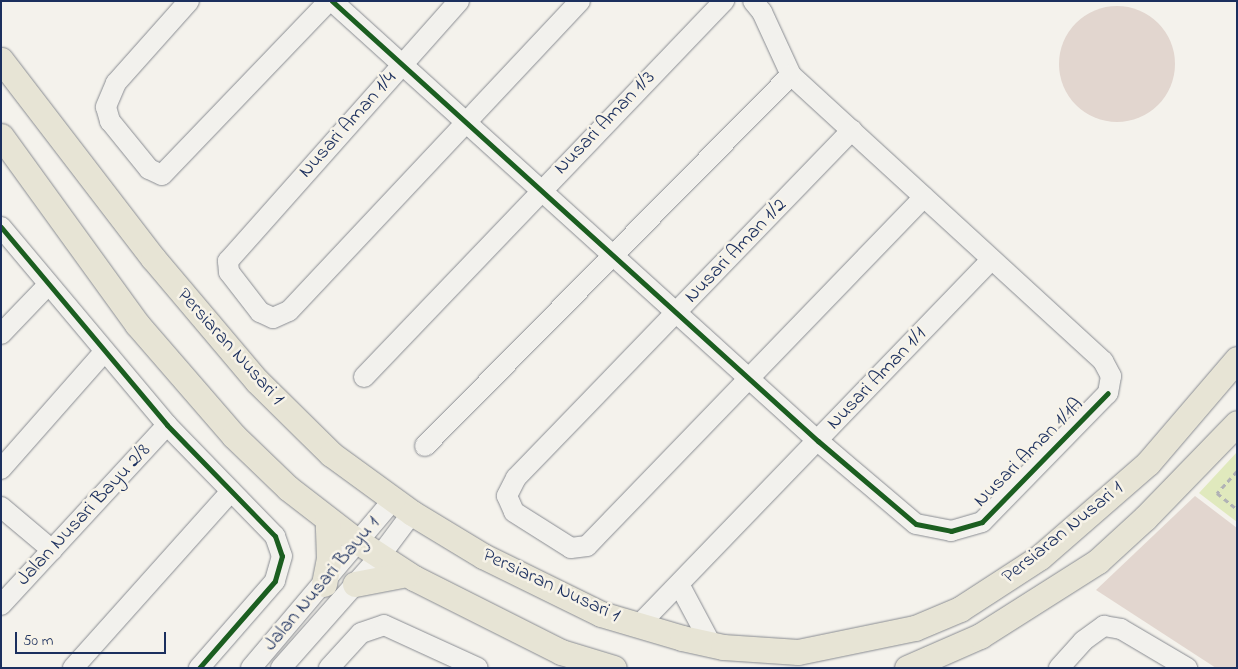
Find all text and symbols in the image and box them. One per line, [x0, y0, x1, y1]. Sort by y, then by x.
street label: Nusari Aman 1/3 [549, 66, 661, 180]
street label: Nusari Aman 1/4 [294, 67, 402, 183]
street label: Nusari Aman 1/2 [680, 194, 792, 308]
street label: Persiaran Nusari 1 [171, 284, 289, 410]
street label: Nusari Aman 1/1 [822, 323, 932, 435]
street label: Nusari Aman 1/1A [969, 393, 1089, 513]
street label: Jalan Nusari Bayu 2/8 [12, 439, 156, 591]
street label: Persiaran Nusari 1 [998, 477, 1128, 589]
street label: Jalan Nusari Bayu 1 [259, 512, 385, 656]
street label: Persiaran Nusari 1 [478, 544, 624, 628]
scale bar [18, 622, 169, 654]
text: 50 m [23, 630, 53, 652]

